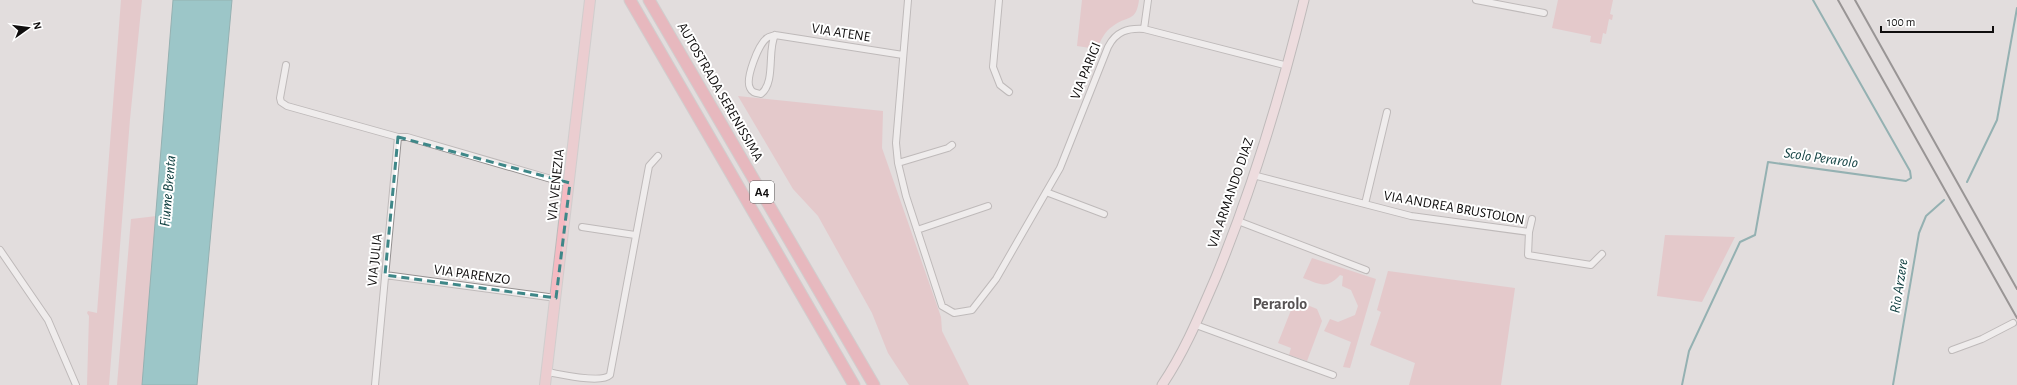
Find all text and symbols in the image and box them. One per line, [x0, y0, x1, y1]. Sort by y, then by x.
north arrow [8, 8, 48, 48]
scale bar [1881, 8, 1993, 34]
text: 100 m [1887, 16, 1915, 28]
street label: AUTOSTRADA SERENISSIMA [675, 20, 765, 164]
text: N [31, 21, 43, 31]
street label: VIA ATENE [811, 21, 872, 45]
street label: VIA PARIGI [1068, 40, 1104, 102]
street label: VIA ARMANDO DIAZ [1206, 136, 1256, 250]
water label: Scolo Perarolo [1783, 145, 1859, 171]
street label: VIA VENEZIA [545, 148, 567, 222]
water label: Fiume Brenta [157, 155, 179, 227]
road number: A4 [750, 181, 774, 203]
street label: VIA ANDREA BRUSTOLON [1382, 189, 1526, 227]
street label: VIA JULIA [365, 233, 385, 287]
water label: Rio Arzere [1887, 257, 1911, 314]
street label: VIA PARENZO [433, 263, 511, 287]
district label: Perarolo [1253, 296, 1307, 312]

